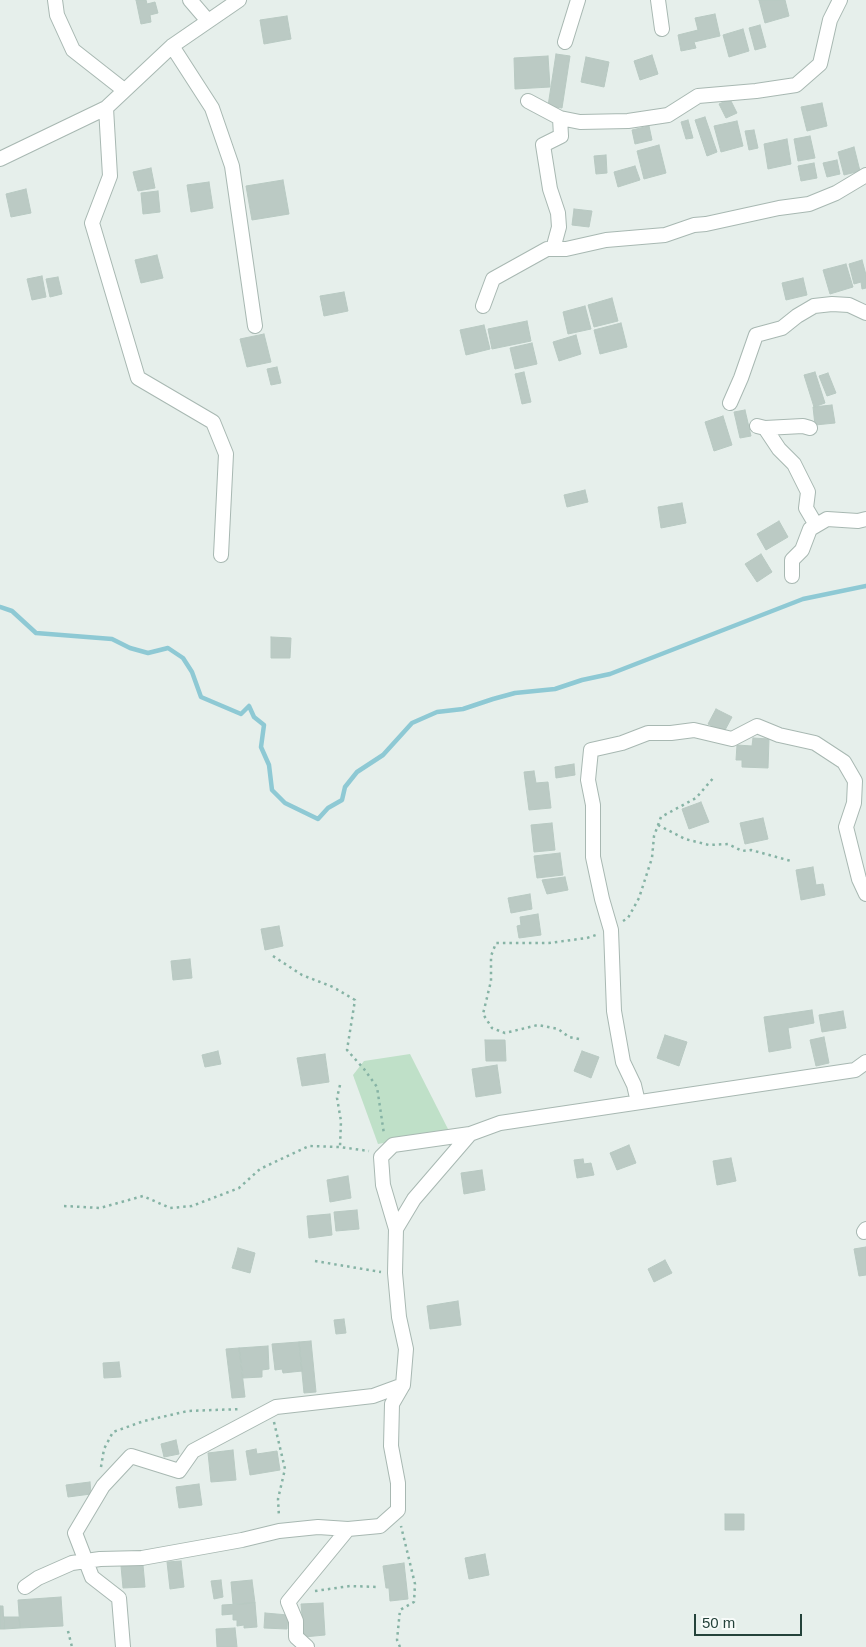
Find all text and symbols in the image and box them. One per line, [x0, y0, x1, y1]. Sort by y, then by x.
scale bar [696, 1604, 804, 1636]
text: 50 m [702, 1614, 735, 1631]

